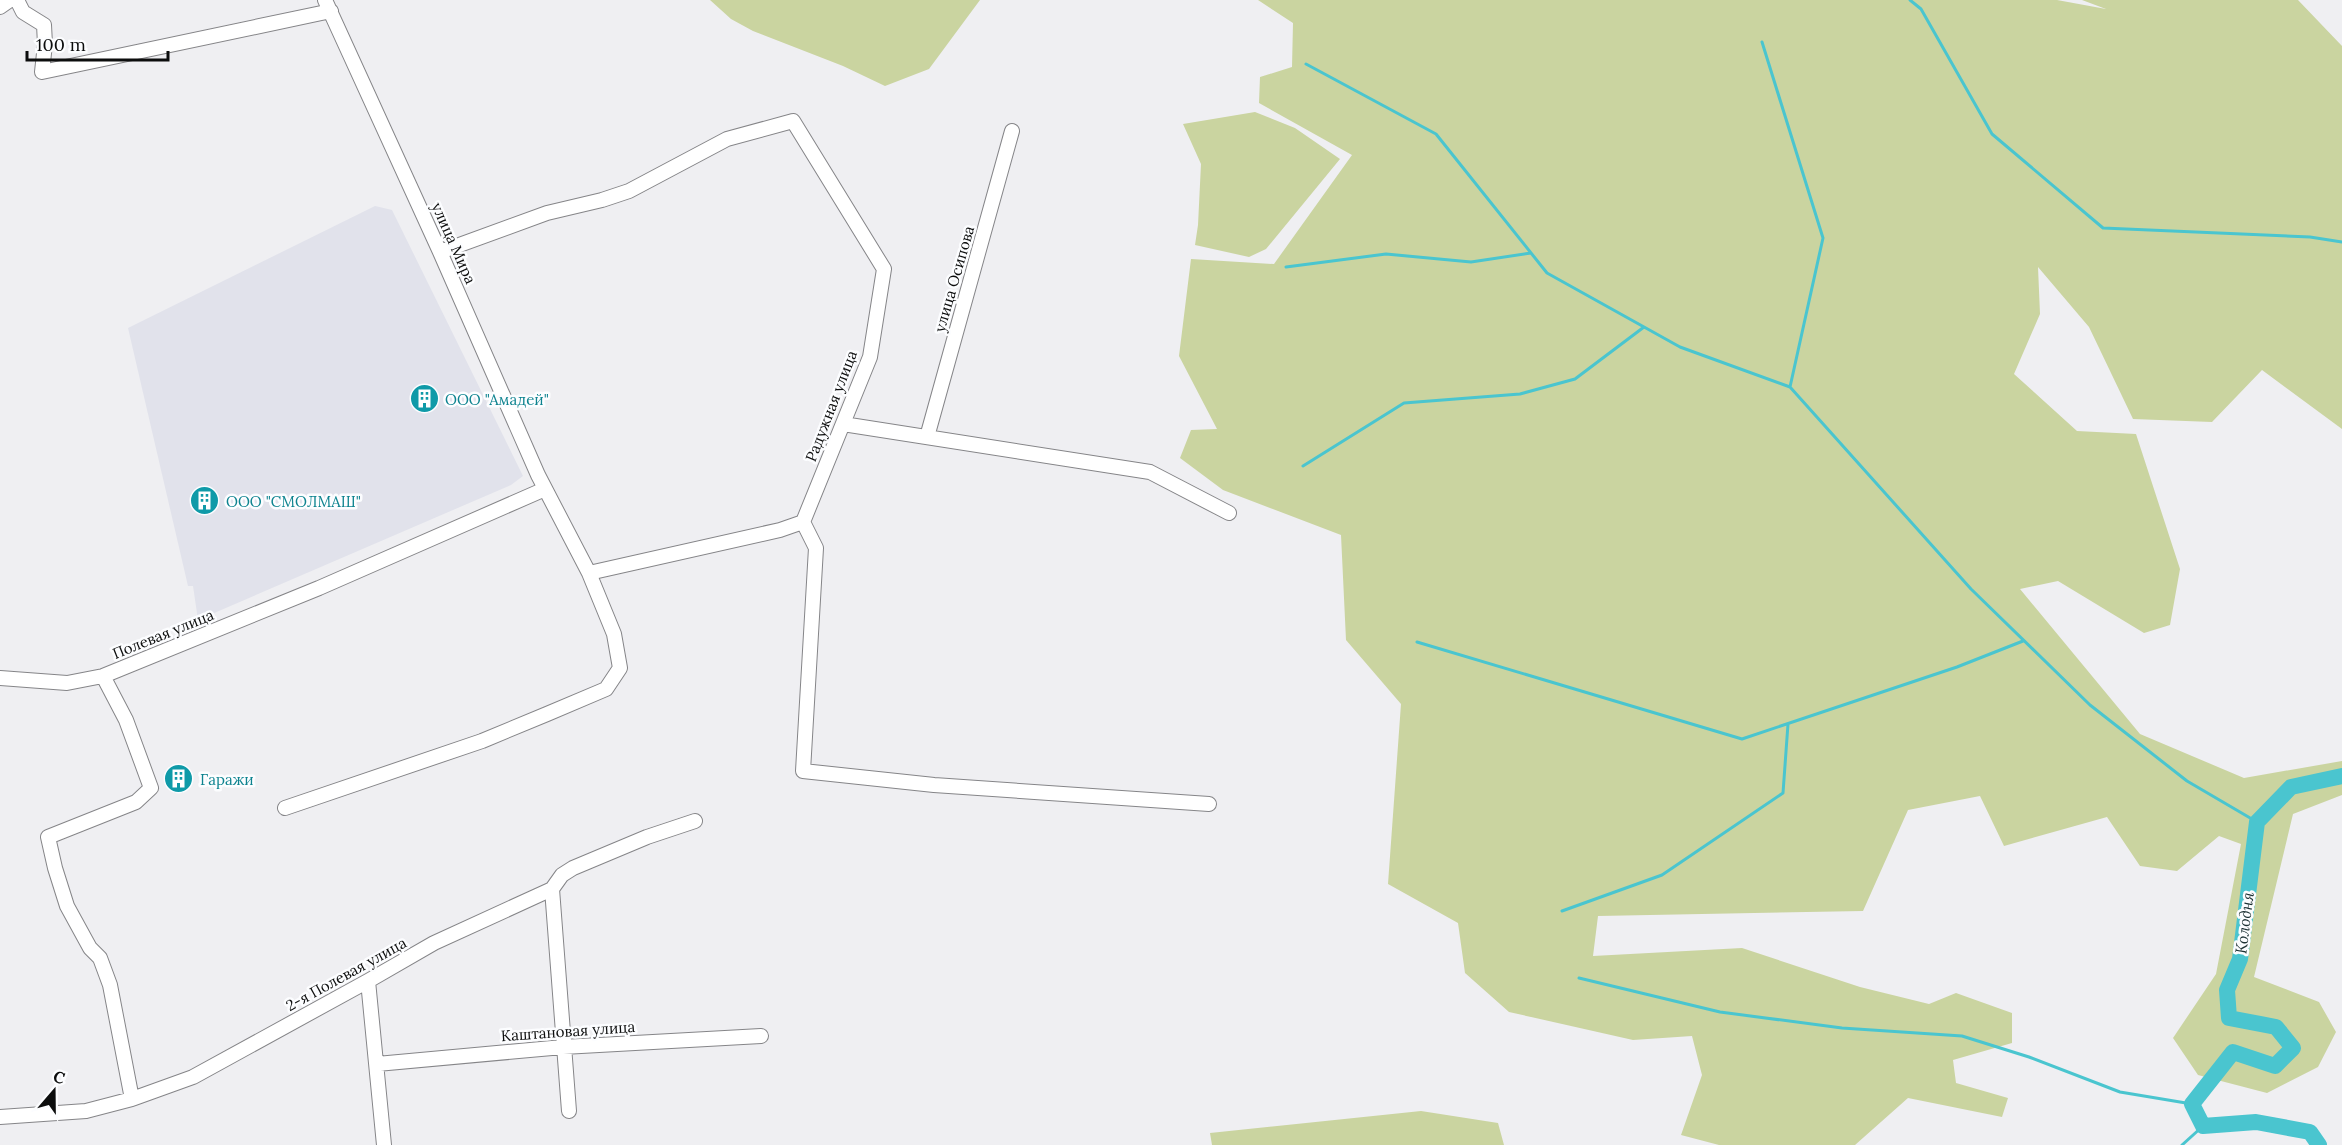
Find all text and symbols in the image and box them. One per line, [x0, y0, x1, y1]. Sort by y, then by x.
scale bar [27, 24, 168, 62]
text: 100 m [36, 33, 86, 56]
street label: улица Мира [428, 199, 480, 287]
street label: улица Осипова [930, 223, 978, 334]
street label: Радужная улица [801, 347, 861, 464]
building icon: ООО "Амадей" [408, 383, 440, 415]
place label: ООО "Амадей" [445, 390, 549, 409]
building icon: ООО "СМОЛМАШ" [189, 485, 221, 517]
place label: ООО "СМОЛМАШ" [226, 492, 361, 511]
street label: Полевая улица [110, 605, 217, 663]
building icon: Гаражи [163, 763, 195, 795]
place label: Гаражи [200, 770, 254, 789]
water label: Колодня [2230, 891, 2258, 955]
street label: 2-я Полевая улица [282, 933, 410, 1015]
street label: Каштановая улица [500, 1017, 636, 1045]
north arrow [24, 1061, 84, 1121]
text: С [51, 1066, 68, 1088]

